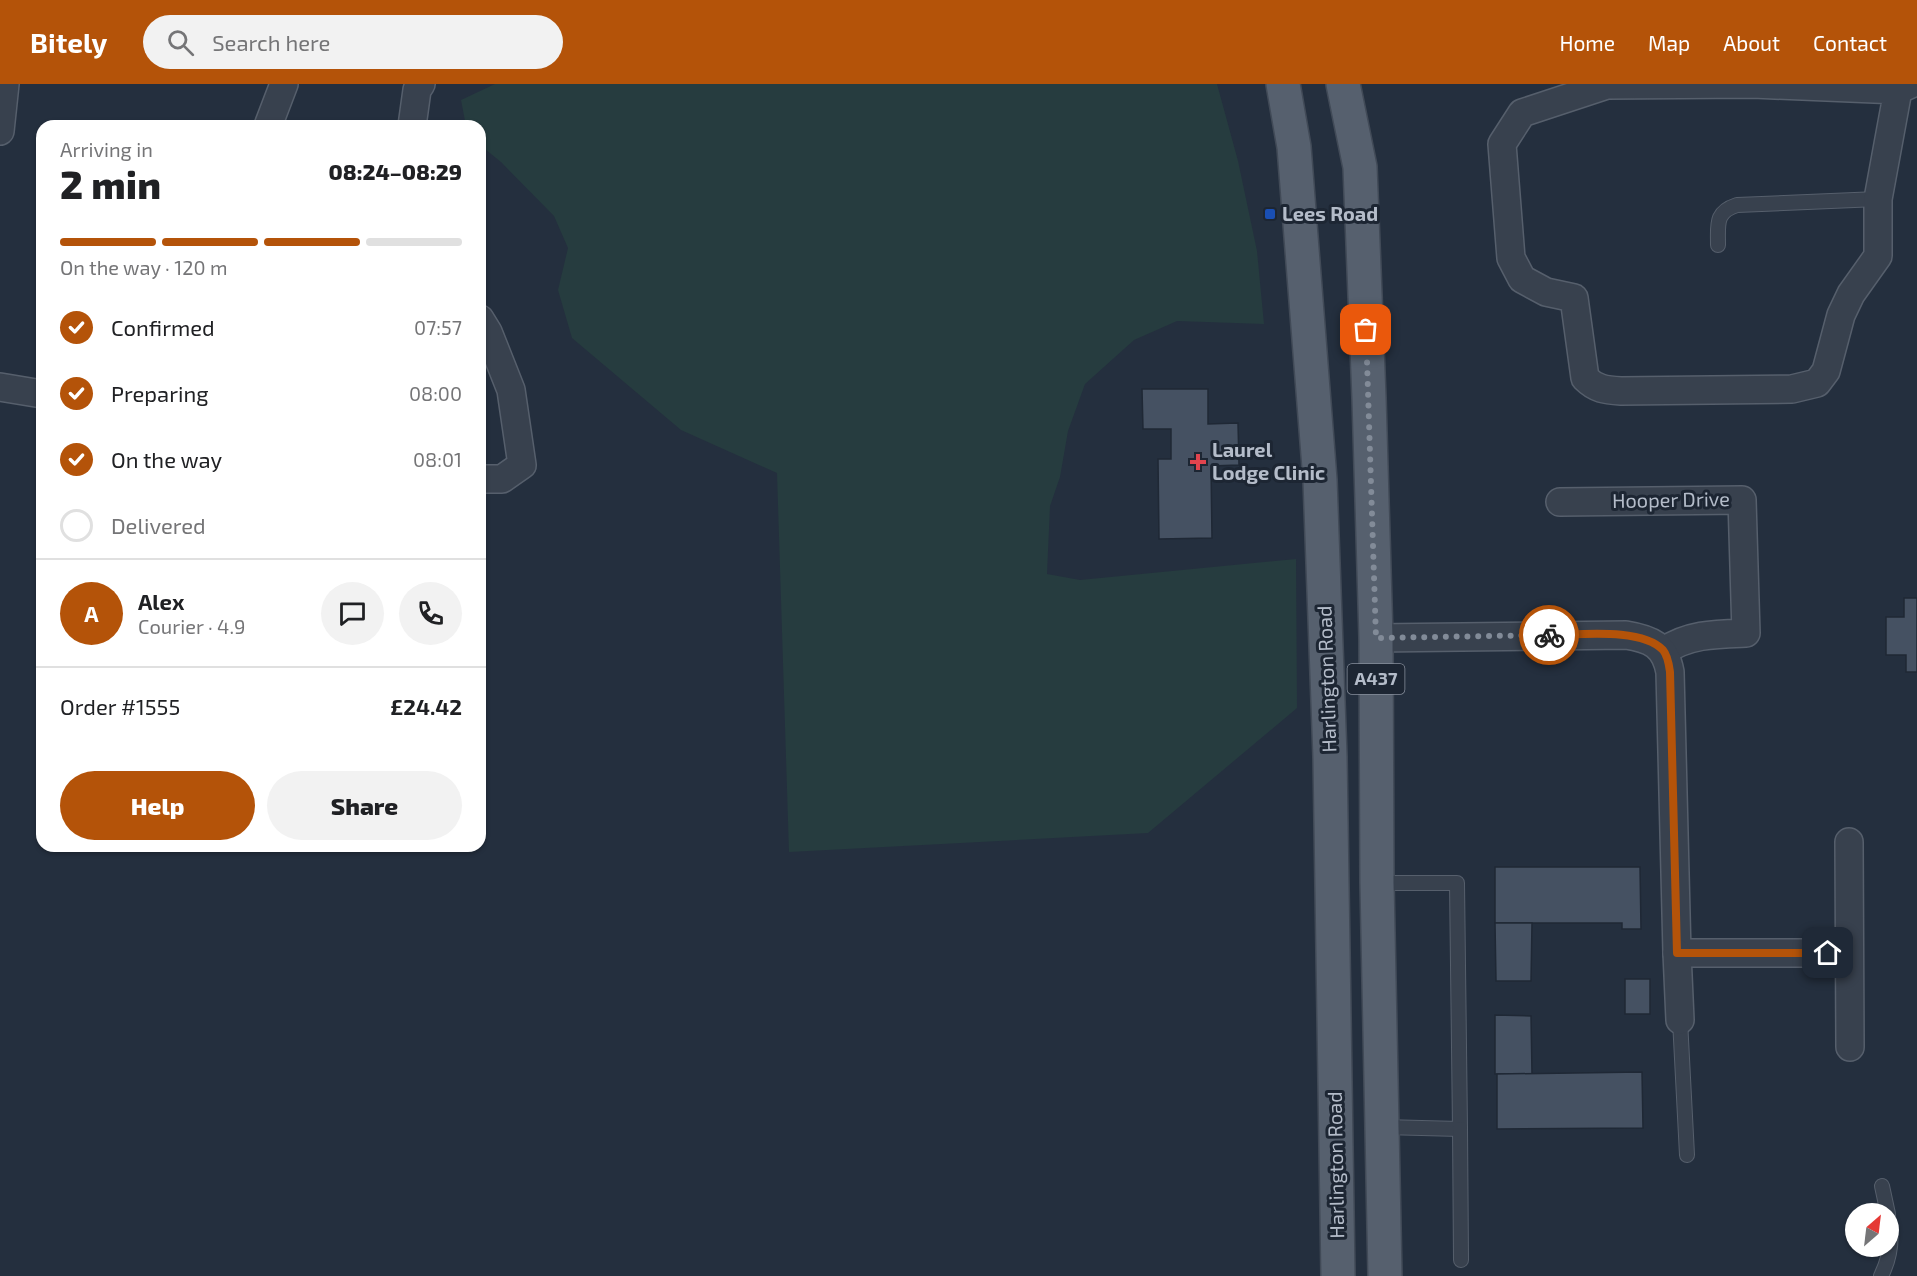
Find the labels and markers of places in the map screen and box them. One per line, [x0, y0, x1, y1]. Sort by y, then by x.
place label: Lees Road [1282, 201, 1378, 225]
marker: Lees Road [1263, 207, 1277, 221]
pin [1340, 304, 1391, 355]
place label: Laurel Lodge Clinic [1212, 437, 1325, 484]
marker: Laurel Lodge Clinic [1189, 453, 1207, 471]
pin [1802, 927, 1853, 978]

